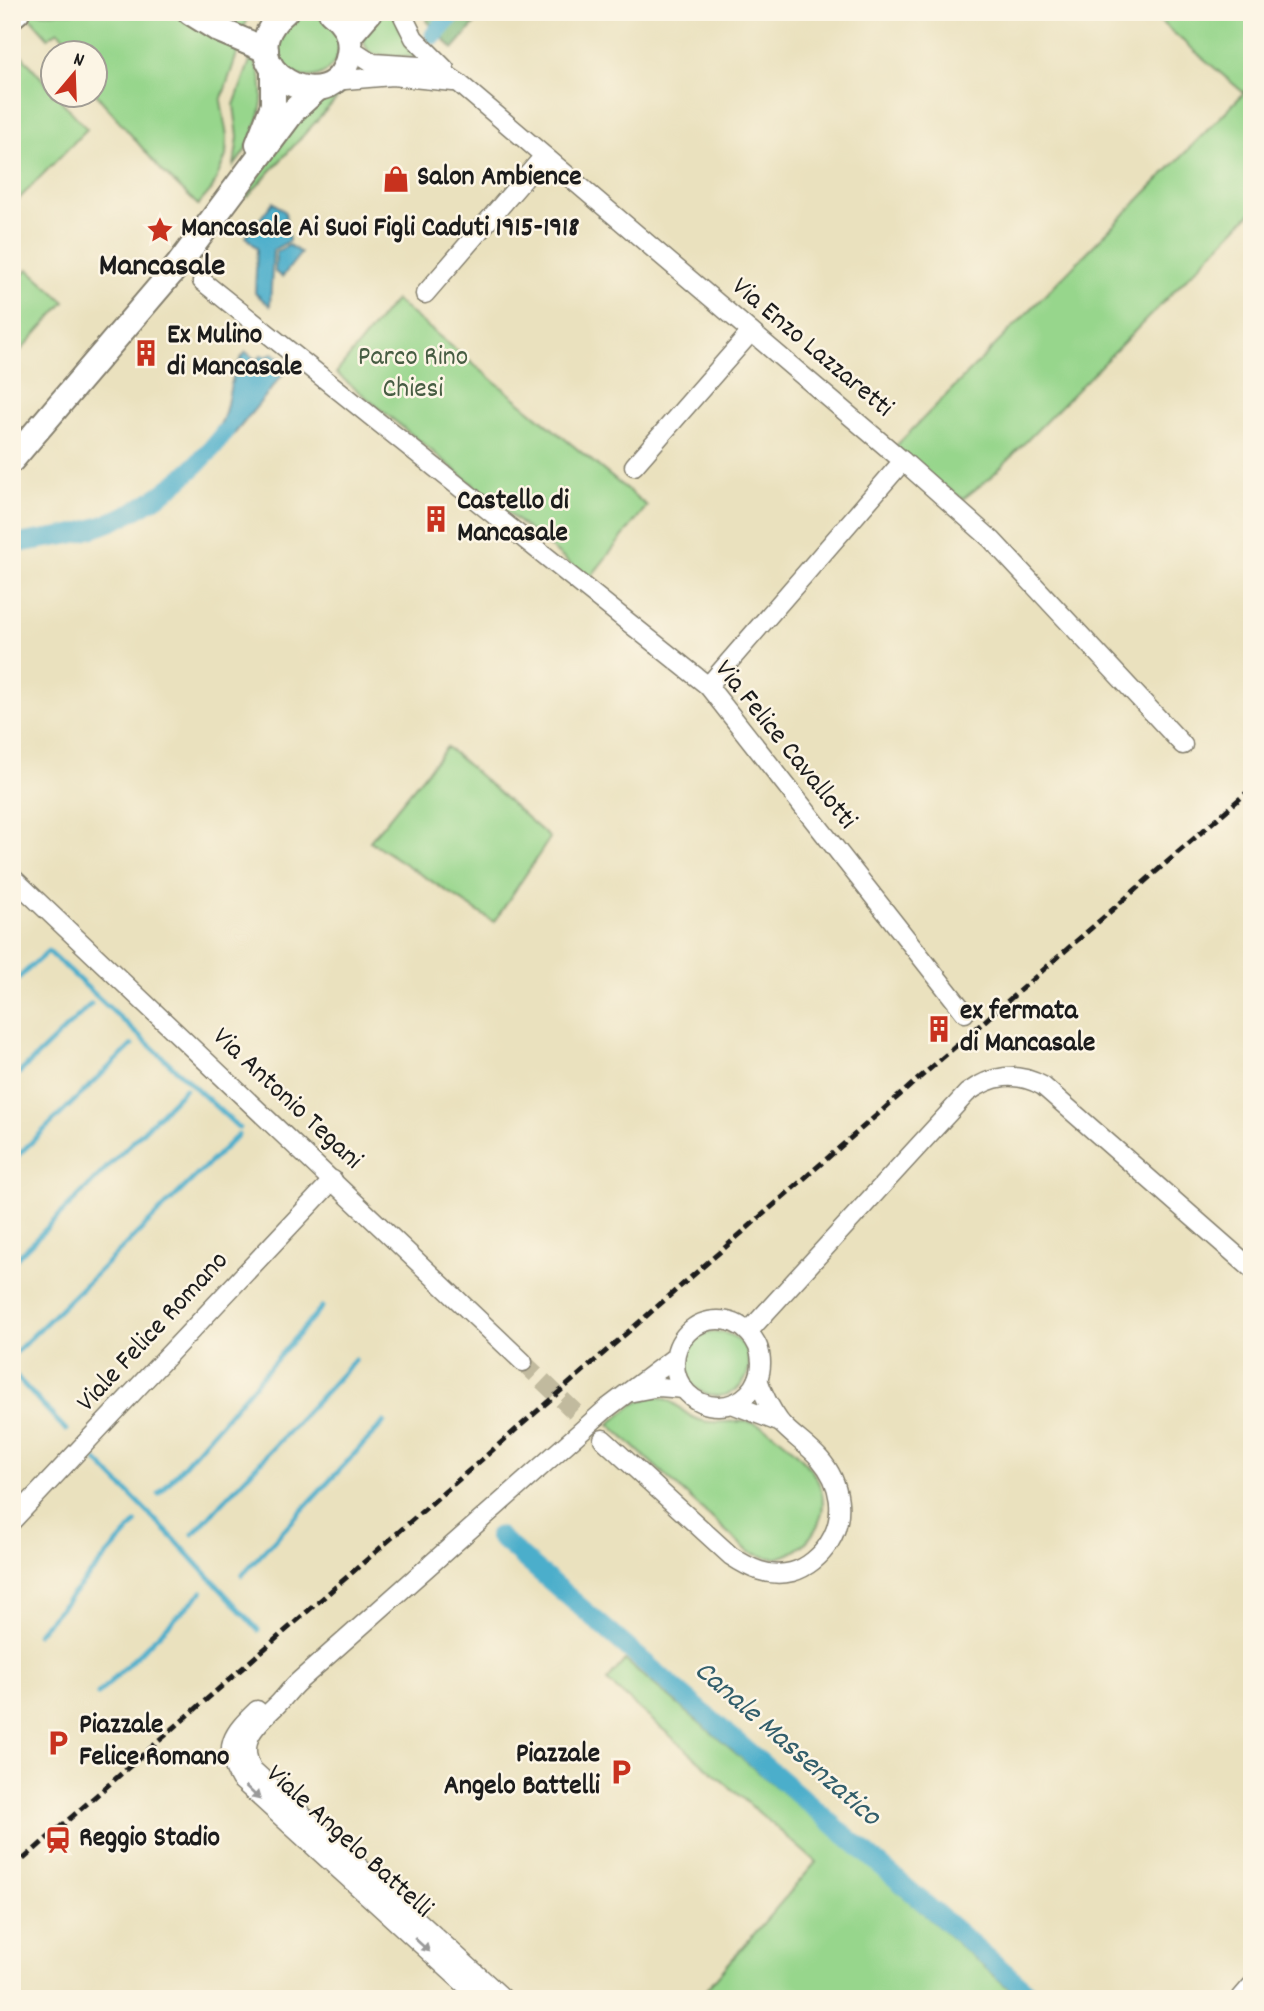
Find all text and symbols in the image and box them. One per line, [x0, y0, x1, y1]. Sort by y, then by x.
north arrow [38, 38, 108, 108]
text: N [70, 47, 87, 76]
place label: Salon Ambience [417, 159, 582, 199]
shop icon: Salon Ambience [381, 164, 411, 194]
place label: Mancasale Ai Suoi Figli Caduti 1915-1918 [181, 210, 579, 250]
place icon: Mancasale Ai Suoi Figli Caduti 1915-1918 [145, 215, 175, 245]
district label: Mancasale [99, 245, 225, 291]
street label: Via Enzo Lazzaretti [721, 269, 901, 429]
place label: Ex Mulino di Mancasale [167, 317, 302, 389]
building icon: Ex Mulino di Mancasale [131, 338, 161, 368]
park label: Parco Rino Chiesi [358, 339, 468, 411]
place label: Castello di Mancasale [457, 483, 569, 555]
building icon: Castello di Mancasale [421, 504, 451, 534]
street label: Via Felice Cavallotti [703, 653, 865, 839]
place label: ex fermata di Mancasale [960, 993, 1095, 1065]
building icon: ex fermata di Mancasale [924, 1014, 954, 1044]
street label: Via Antonio Tegani [202, 1020, 370, 1180]
street label: Viale Felice Romano [69, 1243, 239, 1423]
water label: Canale Massenzatico [683, 1652, 890, 1840]
place label: Piazzale Felice Romano [79, 1707, 229, 1779]
parking icon: Piazzale Felice Romano [43, 1728, 73, 1758]
place label: Piazzale Angelo Battelli [444, 1736, 600, 1808]
street label: Viale Angelo Battelli [255, 1757, 441, 1929]
parking icon: Piazzale Angelo Battelli [606, 1757, 636, 1787]
one-way arrow [244, 1784, 261, 1800]
place label: Reggio Stadio [79, 1820, 220, 1860]
station icon: Reggio Stadio [43, 1825, 73, 1855]
one-way arrow [413, 1937, 431, 1953]

